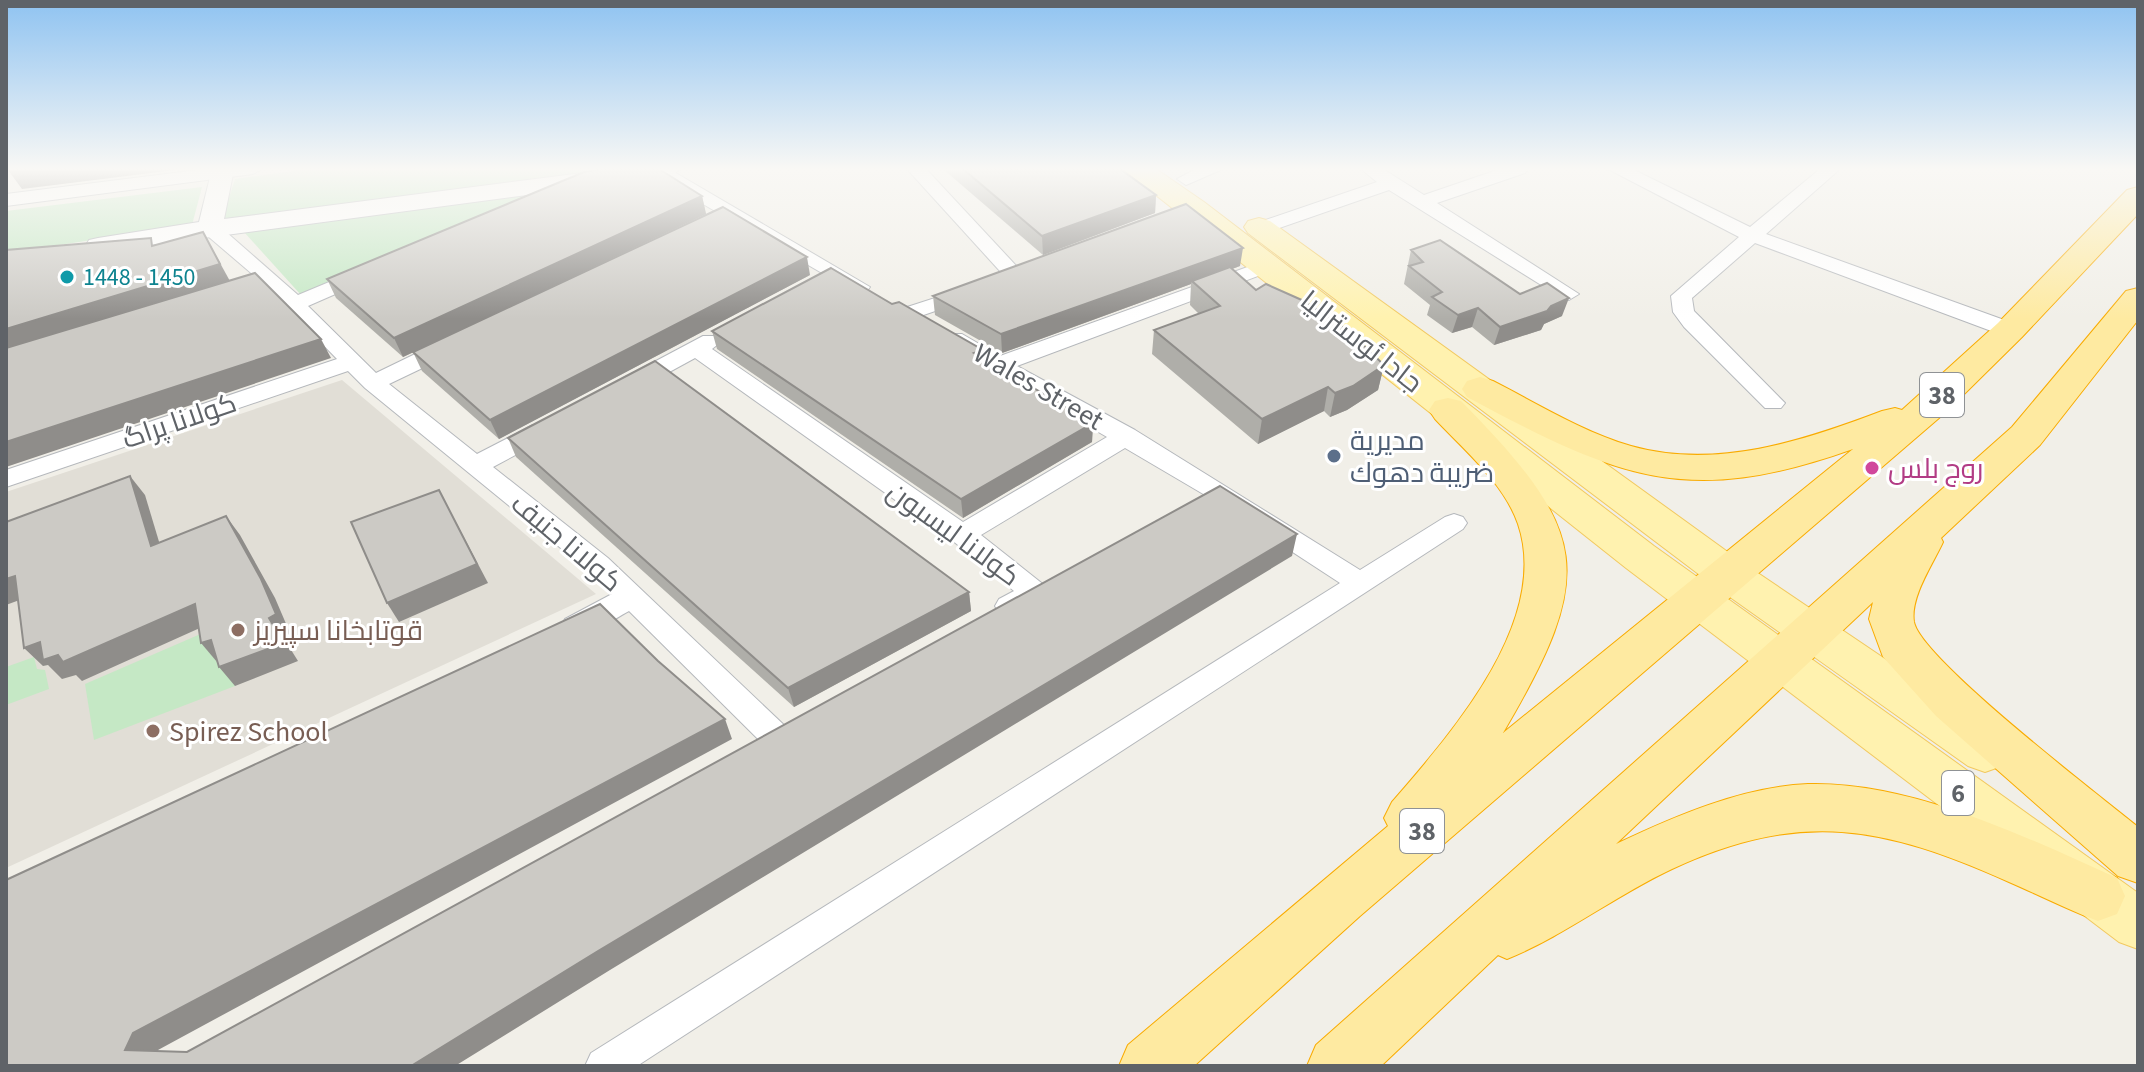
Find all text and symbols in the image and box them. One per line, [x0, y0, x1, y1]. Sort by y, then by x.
place label: 1448 - 1450 [83, 260, 196, 295]
marker: 1448 - 1450 [58, 268, 76, 286]
street label: جادا ئوسترالیا [1292, 281, 1431, 402]
street label: Wales Street [966, 333, 1111, 440]
road number: 38 [1920, 373, 1964, 417]
street label: كولانا پراگ [117, 383, 242, 459]
place label: مديرية ضريبة دهوك [1350, 421, 1494, 493]
marker: مديرية ضريبة دهوك [1325, 447, 1343, 465]
place label: روج بلس [1888, 449, 1983, 489]
marker: روج بلس [1863, 459, 1881, 477]
street label: كولانا ليسبون [878, 472, 1028, 596]
street label: كولانا جنيف [502, 484, 631, 601]
place label: قوتابخانا سپيريز [252, 611, 423, 651]
marker: قوتابخانا سپيريز [229, 621, 247, 639]
place label: Spirez School [169, 712, 328, 752]
marker: Spirez School [144, 722, 162, 740]
road number: 6 [1942, 771, 1974, 815]
road number: 38 [1400, 809, 1444, 853]

